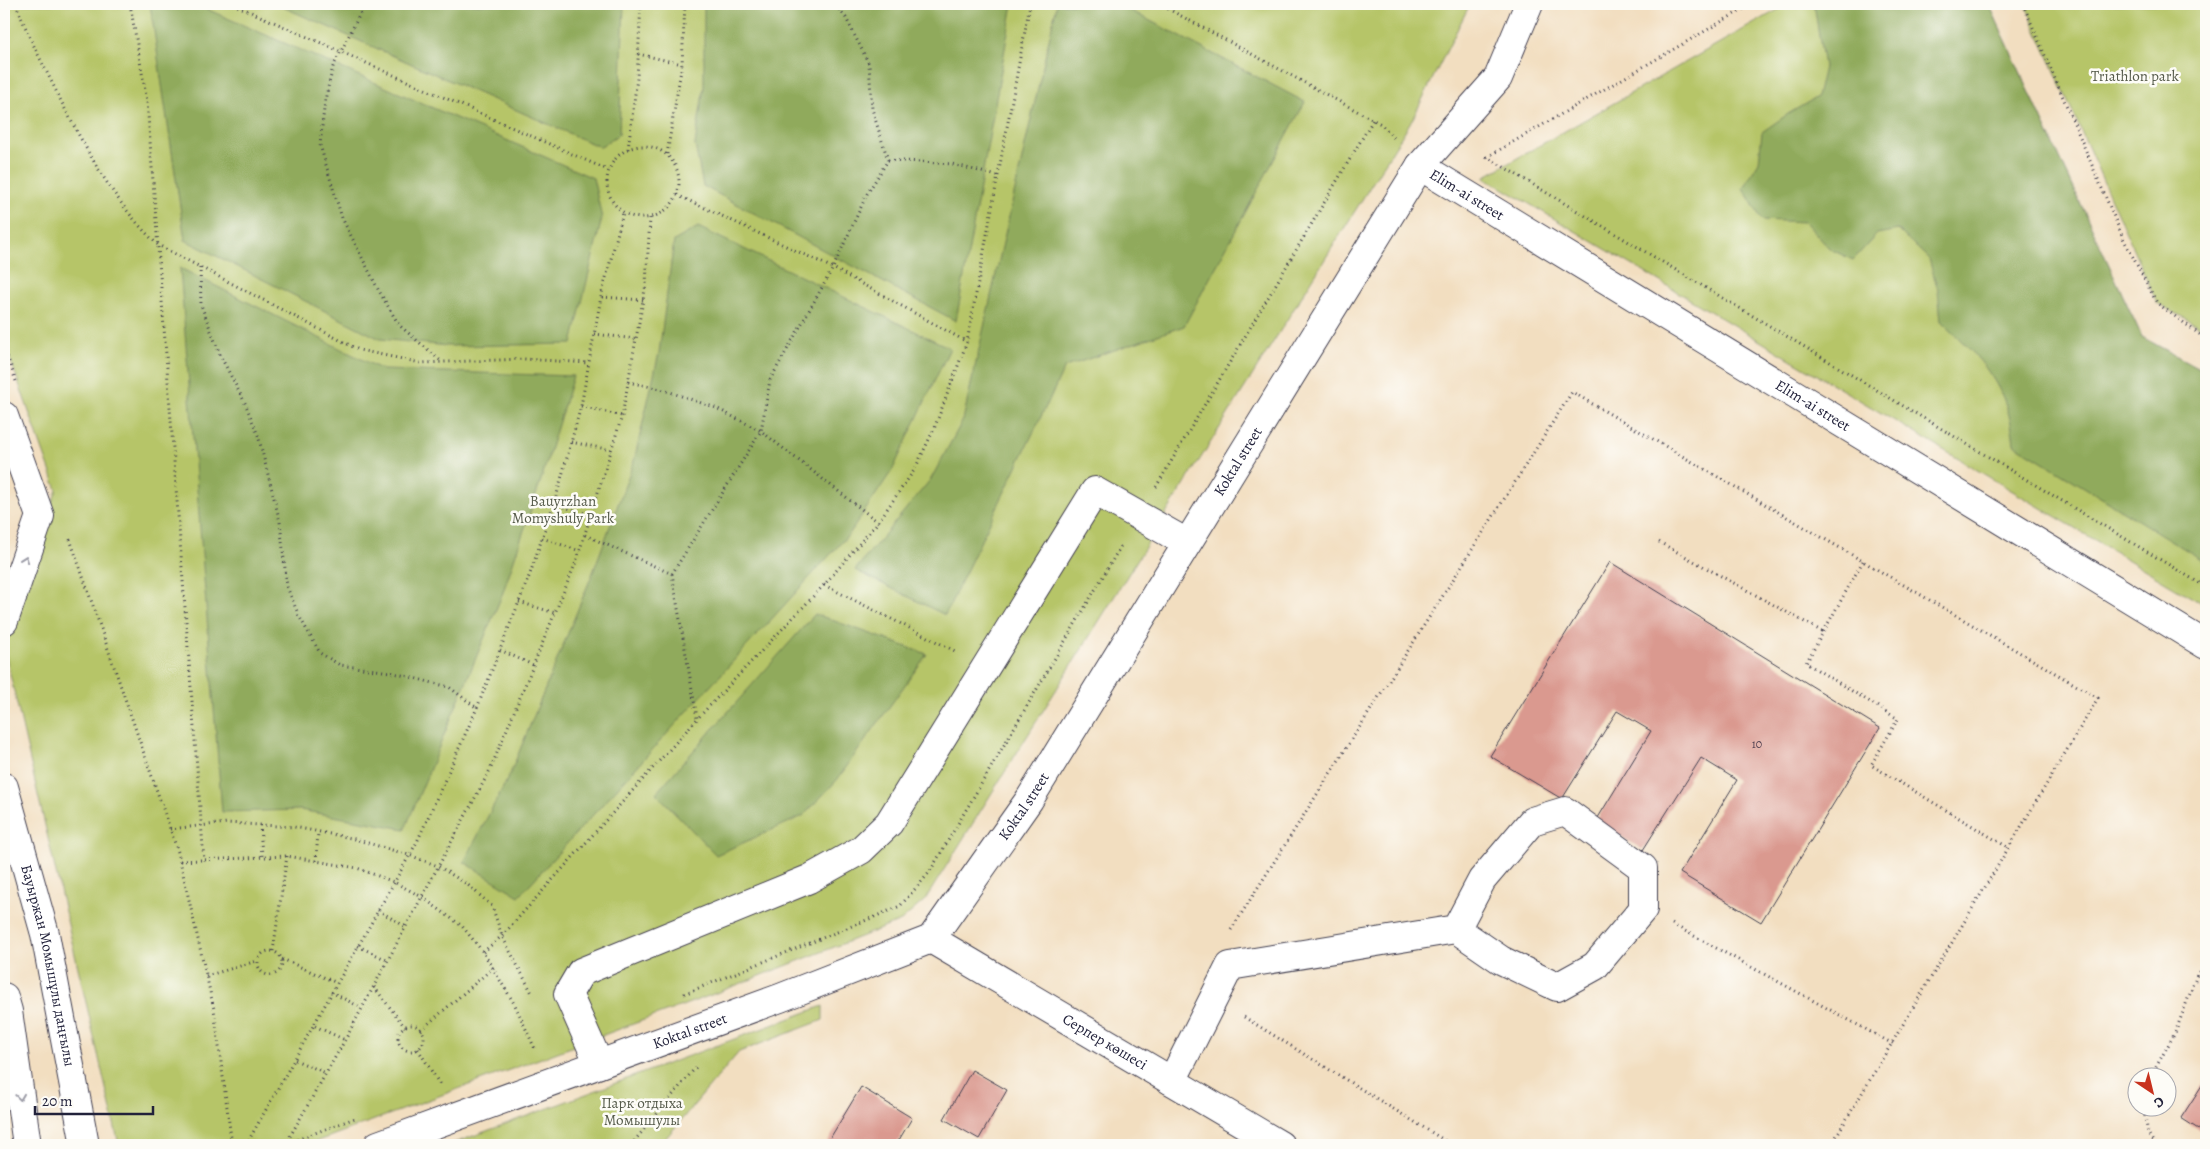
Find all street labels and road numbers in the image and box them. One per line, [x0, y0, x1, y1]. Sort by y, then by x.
street label: Elim-ai street [1426, 164, 1508, 225]
street label: Elim-ai street [1772, 375, 1854, 436]
street label: Koktal street [1209, 423, 1267, 500]
street label: Koktal street [994, 769, 1054, 844]
street label: Бауыржан Момышұлы даңғылы [16, 862, 80, 1068]
street label: Koktal street [650, 1008, 730, 1054]
street label: Серпер көшесі [1059, 1009, 1151, 1074]

